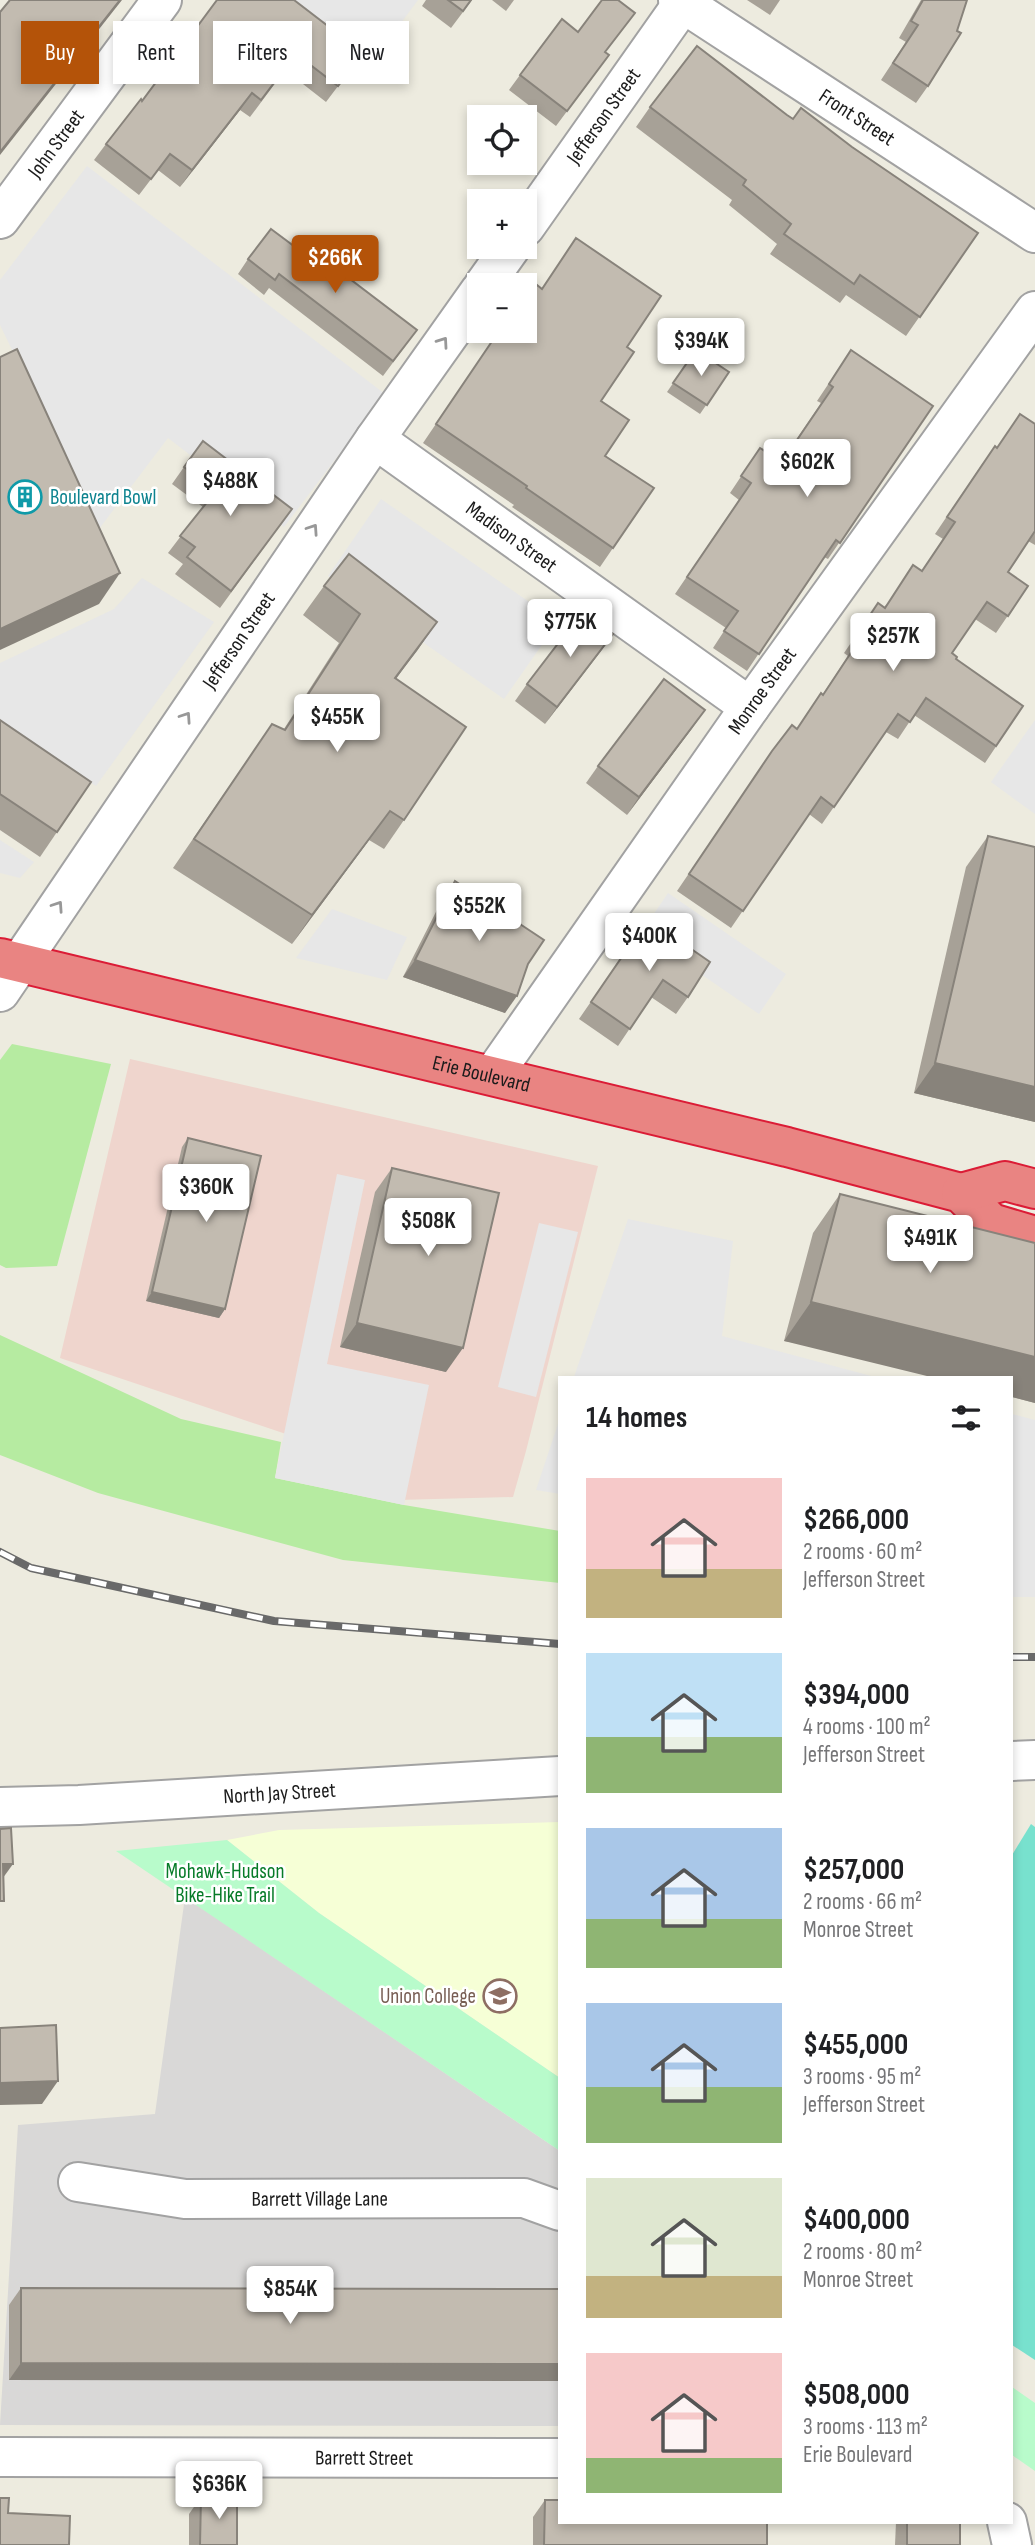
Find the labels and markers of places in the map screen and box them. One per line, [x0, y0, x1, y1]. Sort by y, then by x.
pin: $266K [286, 236, 384, 295]
pin: $394K [652, 318, 750, 378]
pin: $602K [758, 440, 856, 499]
pin: $488K [181, 458, 279, 518]
building icon: Boulevard Bowl [6, 478, 44, 516]
place label: Boulevard Bowl [50, 485, 156, 510]
pin: $775K [521, 600, 619, 659]
pin: $257K [844, 614, 942, 673]
pin: $455K [288, 694, 386, 754]
pin: $552K [430, 884, 528, 943]
pin: $400K [600, 914, 698, 973]
pin: $360K [157, 1164, 255, 1224]
pin: $508K [379, 1198, 477, 1258]
pin: $491K [881, 1216, 979, 1275]
school or university icon: Union College [481, 1977, 519, 2015]
place label: Union College [380, 1984, 476, 2009]
pin: $854K [241, 2266, 339, 2326]
pin: $636K [170, 2462, 268, 2521]

